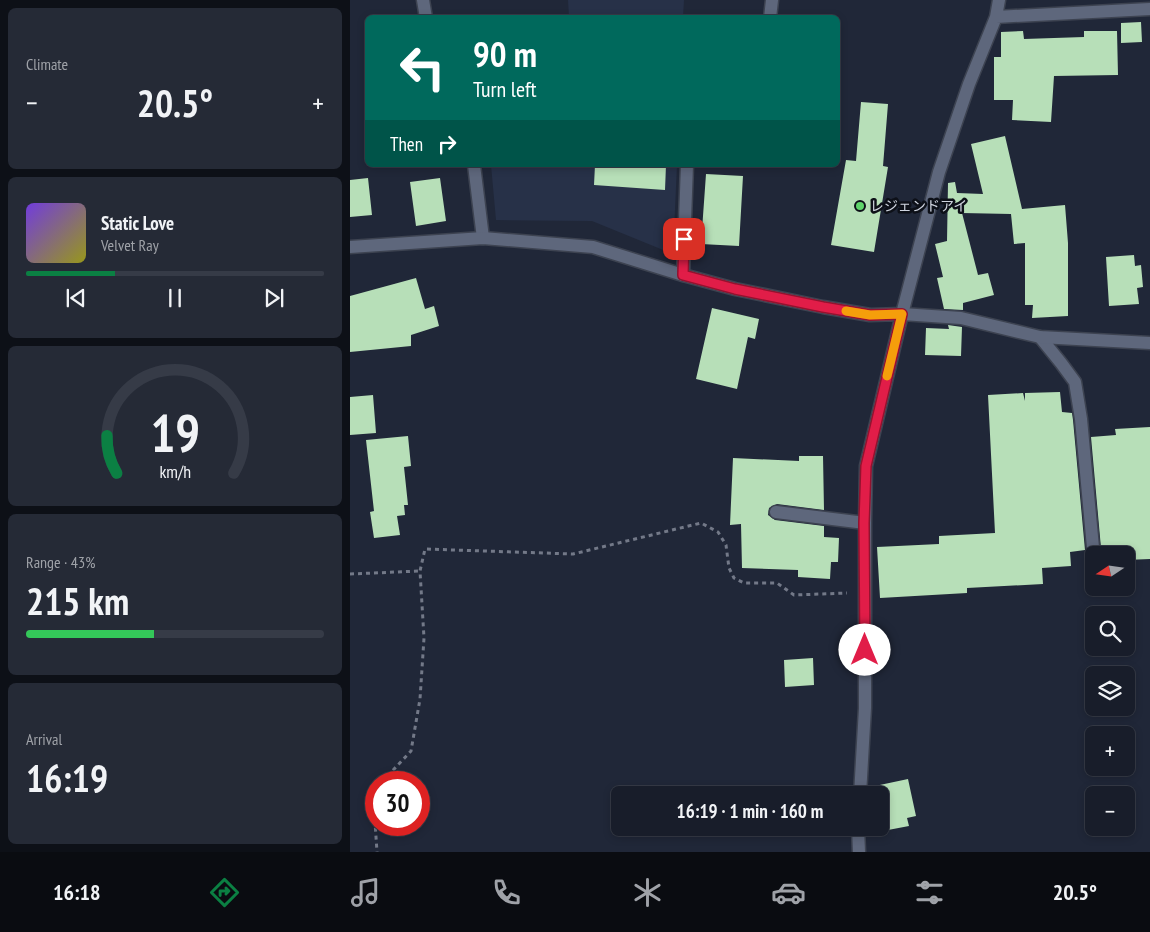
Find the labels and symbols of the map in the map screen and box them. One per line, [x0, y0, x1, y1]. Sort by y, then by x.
place label: レジェンドアイ [870, 197, 967, 215]
marker: レジェンドアイ [854, 200, 866, 212]
pin [663, 218, 705, 260]
north arrow [1085, 546, 1135, 596]
position arrow [838, 623, 890, 675]
speed limit sign: 30 [365, 771, 430, 836]

